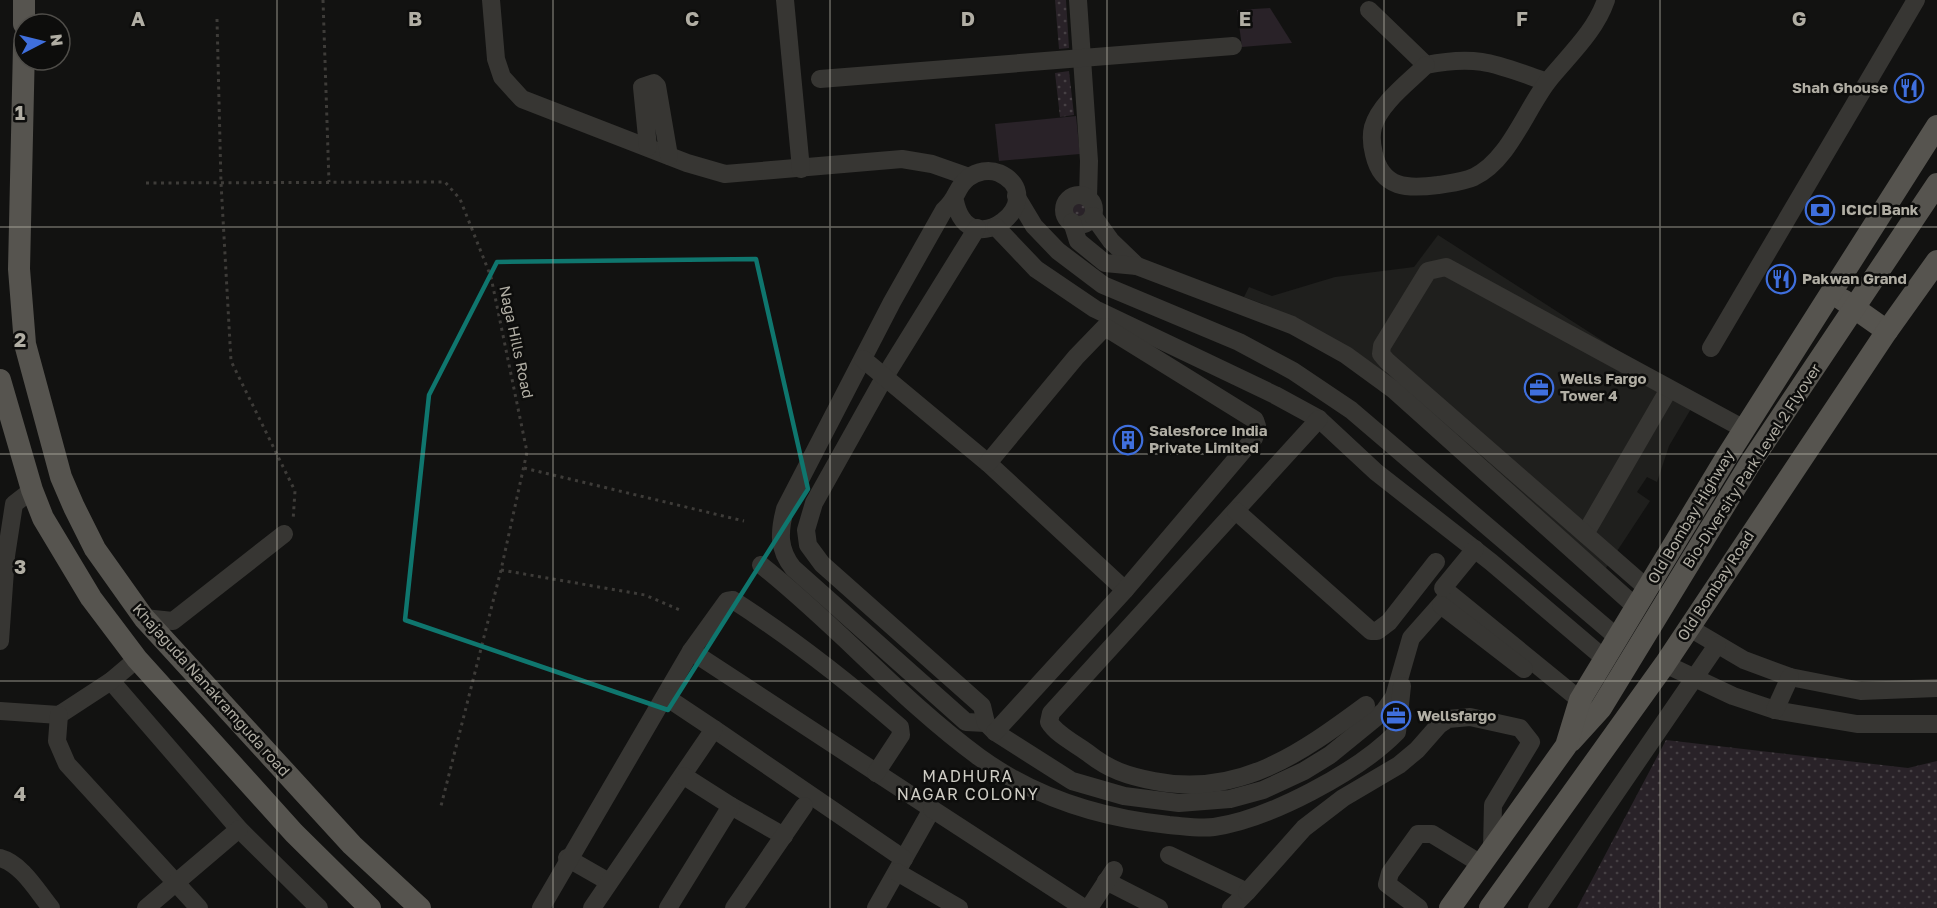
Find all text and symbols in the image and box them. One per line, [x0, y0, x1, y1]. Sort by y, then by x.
text: A [131, 6, 145, 30]
text: B [408, 6, 422, 30]
text: C [685, 6, 699, 30]
text: D [961, 6, 975, 30]
text: E [1239, 6, 1251, 30]
text: F [1516, 6, 1528, 30]
text: G [1792, 6, 1806, 30]
north arrow [12, 12, 72, 72]
text: N [46, 33, 68, 47]
restaurant icon: Shah Ghouse [1893, 72, 1925, 104]
place label: Shah Ghouse [1792, 78, 1888, 96]
text: 1 [15, 100, 25, 124]
bank icon: ICICI Bank [1804, 194, 1836, 226]
place label: ICICI Bank [1841, 200, 1919, 218]
restaurant icon: Pakwan Grand [1765, 263, 1797, 295]
place label: Pakwan Grand [1802, 269, 1907, 287]
street label: Naga Hills Road [496, 284, 538, 400]
text: 2 [14, 327, 26, 351]
street label: Bio-Diversity Park Level 2 Flyover [1678, 360, 1824, 571]
place label: Wells Fargo Tower 4 [1560, 369, 1646, 404]
office icon: Wells Fargo Tower 4 [1523, 372, 1555, 404]
place label: Salesforce India Private Limited [1149, 421, 1268, 456]
building icon: Salesforce India Private Limited [1112, 424, 1144, 456]
street label: Old Bombay Highway [1643, 446, 1738, 587]
street label: Old Bombay Road [1673, 527, 1757, 644]
text: 3 [14, 554, 26, 578]
street label: Khajaguda Nanakramguda road [129, 599, 294, 779]
office icon: Wellsfargo [1380, 700, 1412, 732]
place label: Wellsfargo [1417, 706, 1496, 724]
district label: MADHURA NAGAR COLONY [897, 766, 1039, 804]
text: 4 [14, 781, 26, 805]

